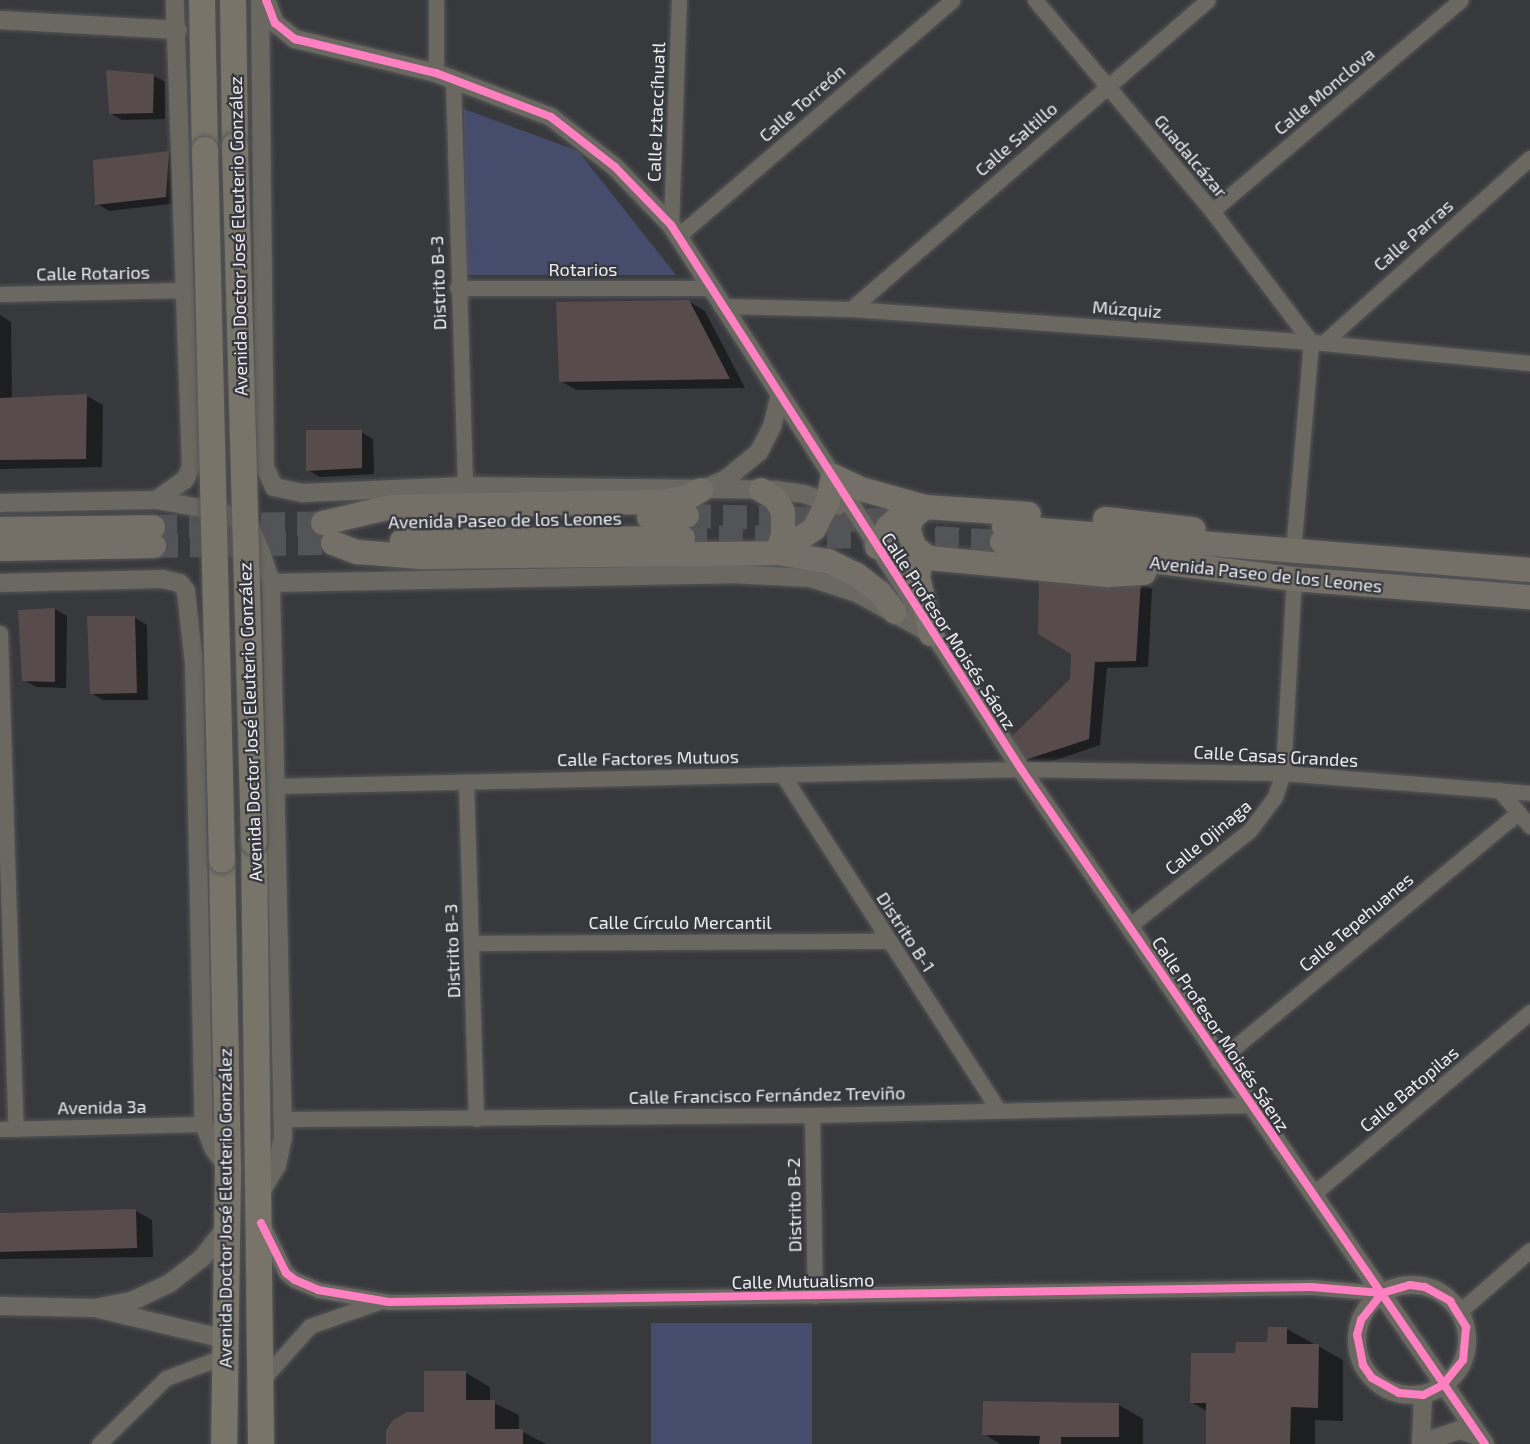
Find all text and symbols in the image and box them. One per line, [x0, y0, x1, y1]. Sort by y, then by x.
street label: Calle Iztaccíhuatl [643, 42, 669, 182]
street label: Calle Monclova [1269, 43, 1379, 139]
street label: Calle Torreón [754, 60, 850, 146]
street label: Avenida Doctor José Eleuterio González [224, 76, 252, 396]
street label: Calle Saltillo [970, 97, 1062, 181]
street label: Guadalcázar [1150, 110, 1232, 202]
street label: Calle Parras [1369, 195, 1457, 275]
street label: Distrito B-3 [426, 235, 450, 331]
street label: Rotarios [548, 258, 618, 280]
street label: Calle Rotarios [36, 261, 150, 285]
street label: Múzquiz [1092, 296, 1162, 322]
street label: Avenida Paseo de los Leones [388, 507, 622, 533]
street label: Calle Profesor Moisés Sáenz [877, 528, 1021, 734]
street label: Avenida Paseo de los Leones [1149, 551, 1383, 597]
street label: Avenida Doctor José Eleuterio González [234, 561, 266, 883]
street label: Calle Casas Grandes [1193, 741, 1359, 771]
street label: Calle Factores Mutuos [557, 746, 739, 770]
street label: Calle Ojinaga [1161, 795, 1255, 879]
street label: Calle Tepehuanes [1294, 868, 1418, 976]
street label: Distrito B-1 [872, 888, 940, 976]
street label: Distrito B-3 [440, 903, 464, 999]
street label: Calle Círculo Mercantil [588, 911, 772, 933]
street label: Calle Profesor Moisés Sáenz [1147, 932, 1295, 1136]
street label: Calle Batopilas [1355, 1042, 1463, 1136]
street label: Avenida Doctor José Eleuterio González [214, 1048, 236, 1368]
street label: Calle Francisco Fernández Treviño [628, 1082, 906, 1108]
street label: Avenida 3a [57, 1095, 147, 1119]
street label: Distrito B-2 [782, 1158, 806, 1252]
street label: Calle Mutualismo [732, 1269, 874, 1293]

